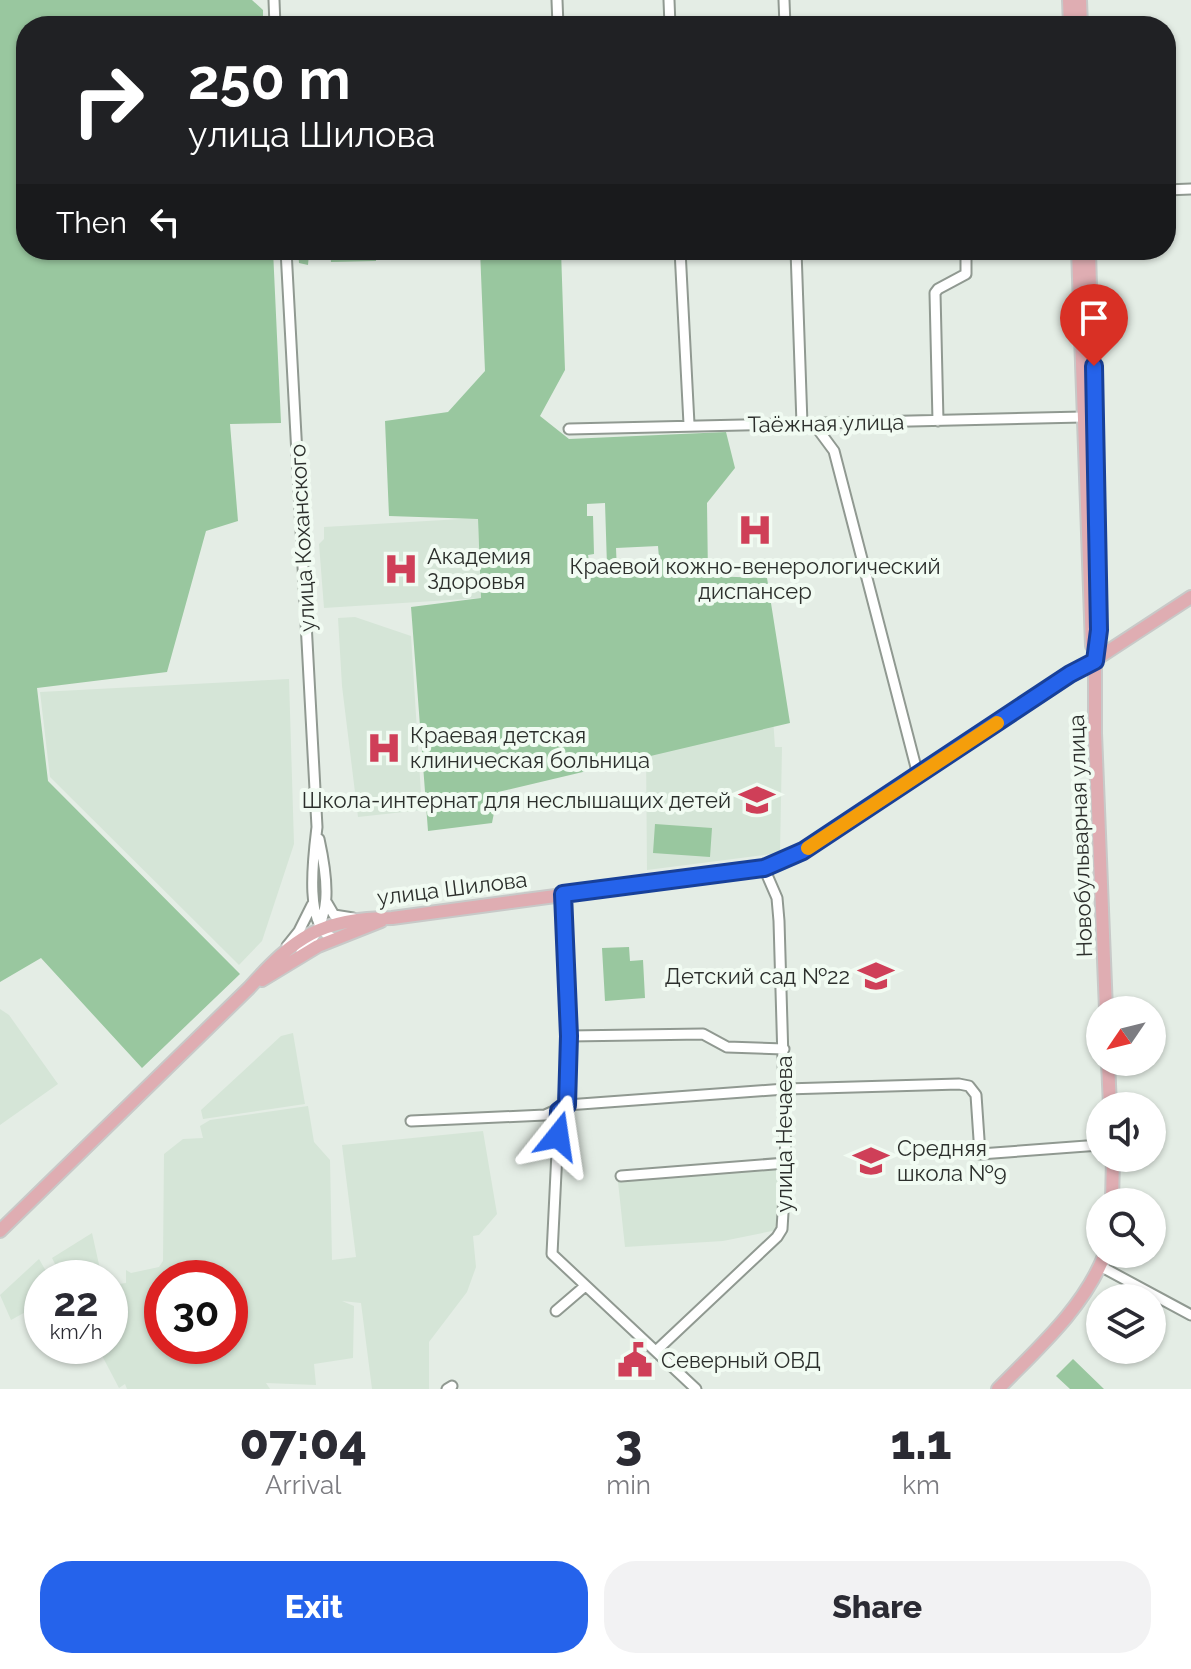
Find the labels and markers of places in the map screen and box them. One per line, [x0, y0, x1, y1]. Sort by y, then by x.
pin [1060, 284, 1128, 366]
hospital icon: Краевой кожно-венерологический диспансер [736, 511, 774, 549]
place label: Академия Здоровья [427, 543, 531, 594]
hospital icon: Академия Здоровья [382, 550, 420, 588]
place label: Краевой кожно-венерологический диспансер [569, 553, 941, 604]
place label: Краевая детская клиническая больница [410, 722, 650, 773]
hospital icon: Краевая детская клиническая больница [365, 729, 403, 767]
school or university icon: Школа-интернат для неслышащих детей [738, 781, 776, 819]
place label: Школа-интернат для неслышащих детей [302, 787, 731, 813]
school or university icon: Детский сад №22 [857, 957, 895, 995]
place label: Детский сад №22 [664, 963, 850, 989]
place label: Средняя школа №9 [897, 1135, 1007, 1186]
school or university icon: Средняя школа №9 [852, 1142, 890, 1180]
public building icon: Северный ОВД [616, 1341, 654, 1379]
place label: Северный ОВД [661, 1347, 821, 1373]

